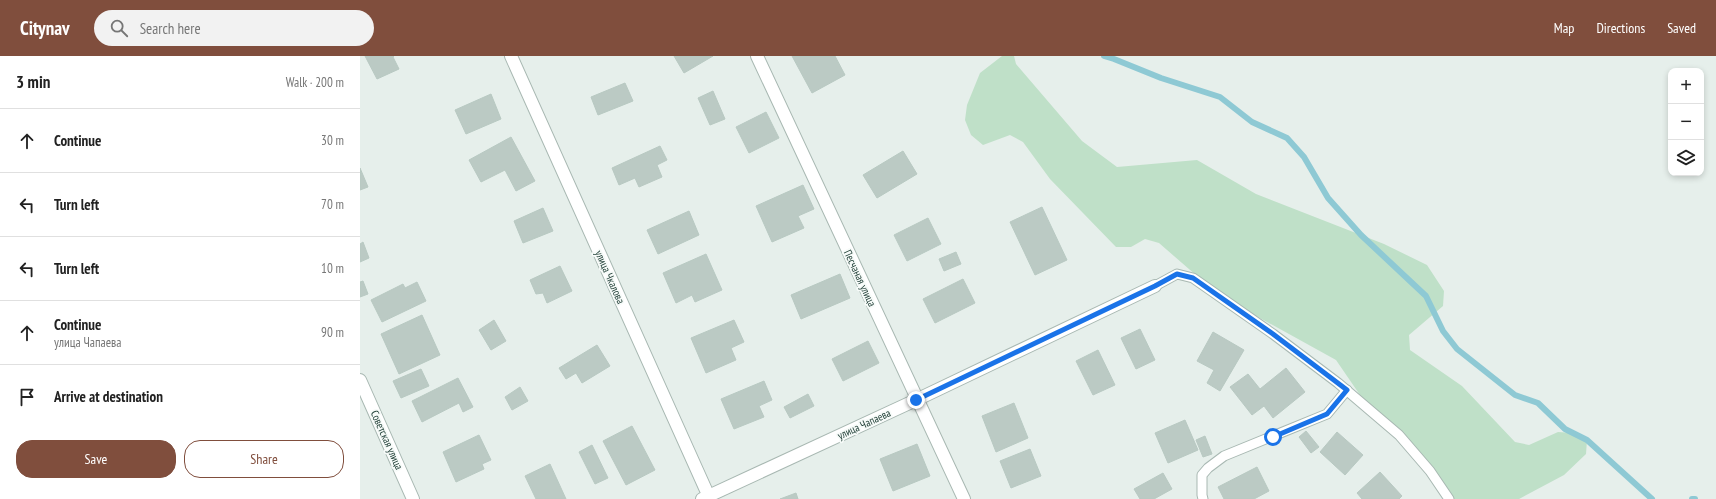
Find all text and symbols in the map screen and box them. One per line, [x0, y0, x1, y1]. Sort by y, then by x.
search box [94, 10, 374, 46]
text: Citynav [20, 16, 70, 40]
icon: search [108, 17, 130, 39]
text: Search here [140, 19, 201, 38]
text: Map [1554, 19, 1574, 37]
text: Directions [1596, 19, 1645, 37]
text: Saved [1667, 19, 1696, 37]
map controls [1668, 68, 1704, 176]
button: + [1668, 68, 1704, 104]
text: 3 min [16, 71, 50, 93]
text: Walk · 200 m [286, 74, 344, 91]
button: − [1668, 104, 1704, 140]
icon: ahead [16, 130, 38, 152]
text: Continue [54, 131, 101, 150]
text: 30 m [321, 132, 344, 149]
button: layers [1668, 140, 1704, 176]
icon: left [16, 194, 38, 216]
text: Turn left [54, 195, 99, 214]
text: 70 m [321, 196, 344, 213]
street label: Песчаная улица [841, 247, 879, 309]
street label: улица Чкалова [592, 248, 628, 306]
icon: left [16, 258, 38, 280]
text: Turn left [54, 259, 99, 278]
text: 10 m [321, 260, 344, 277]
text: Continue [54, 315, 101, 334]
icon: ahead [16, 322, 38, 344]
text: 90 m [321, 324, 344, 341]
text: улица Чапаева [54, 334, 122, 351]
icon: arrive [16, 386, 38, 408]
text: Arrive at destination [54, 387, 163, 406]
route end [907, 391, 925, 409]
street label: улица Чапаева [835, 406, 893, 442]
street label: Советская улица [368, 408, 406, 472]
route start [1264, 428, 1282, 446]
button: Save [16, 440, 176, 478]
button: Share [184, 440, 344, 478]

